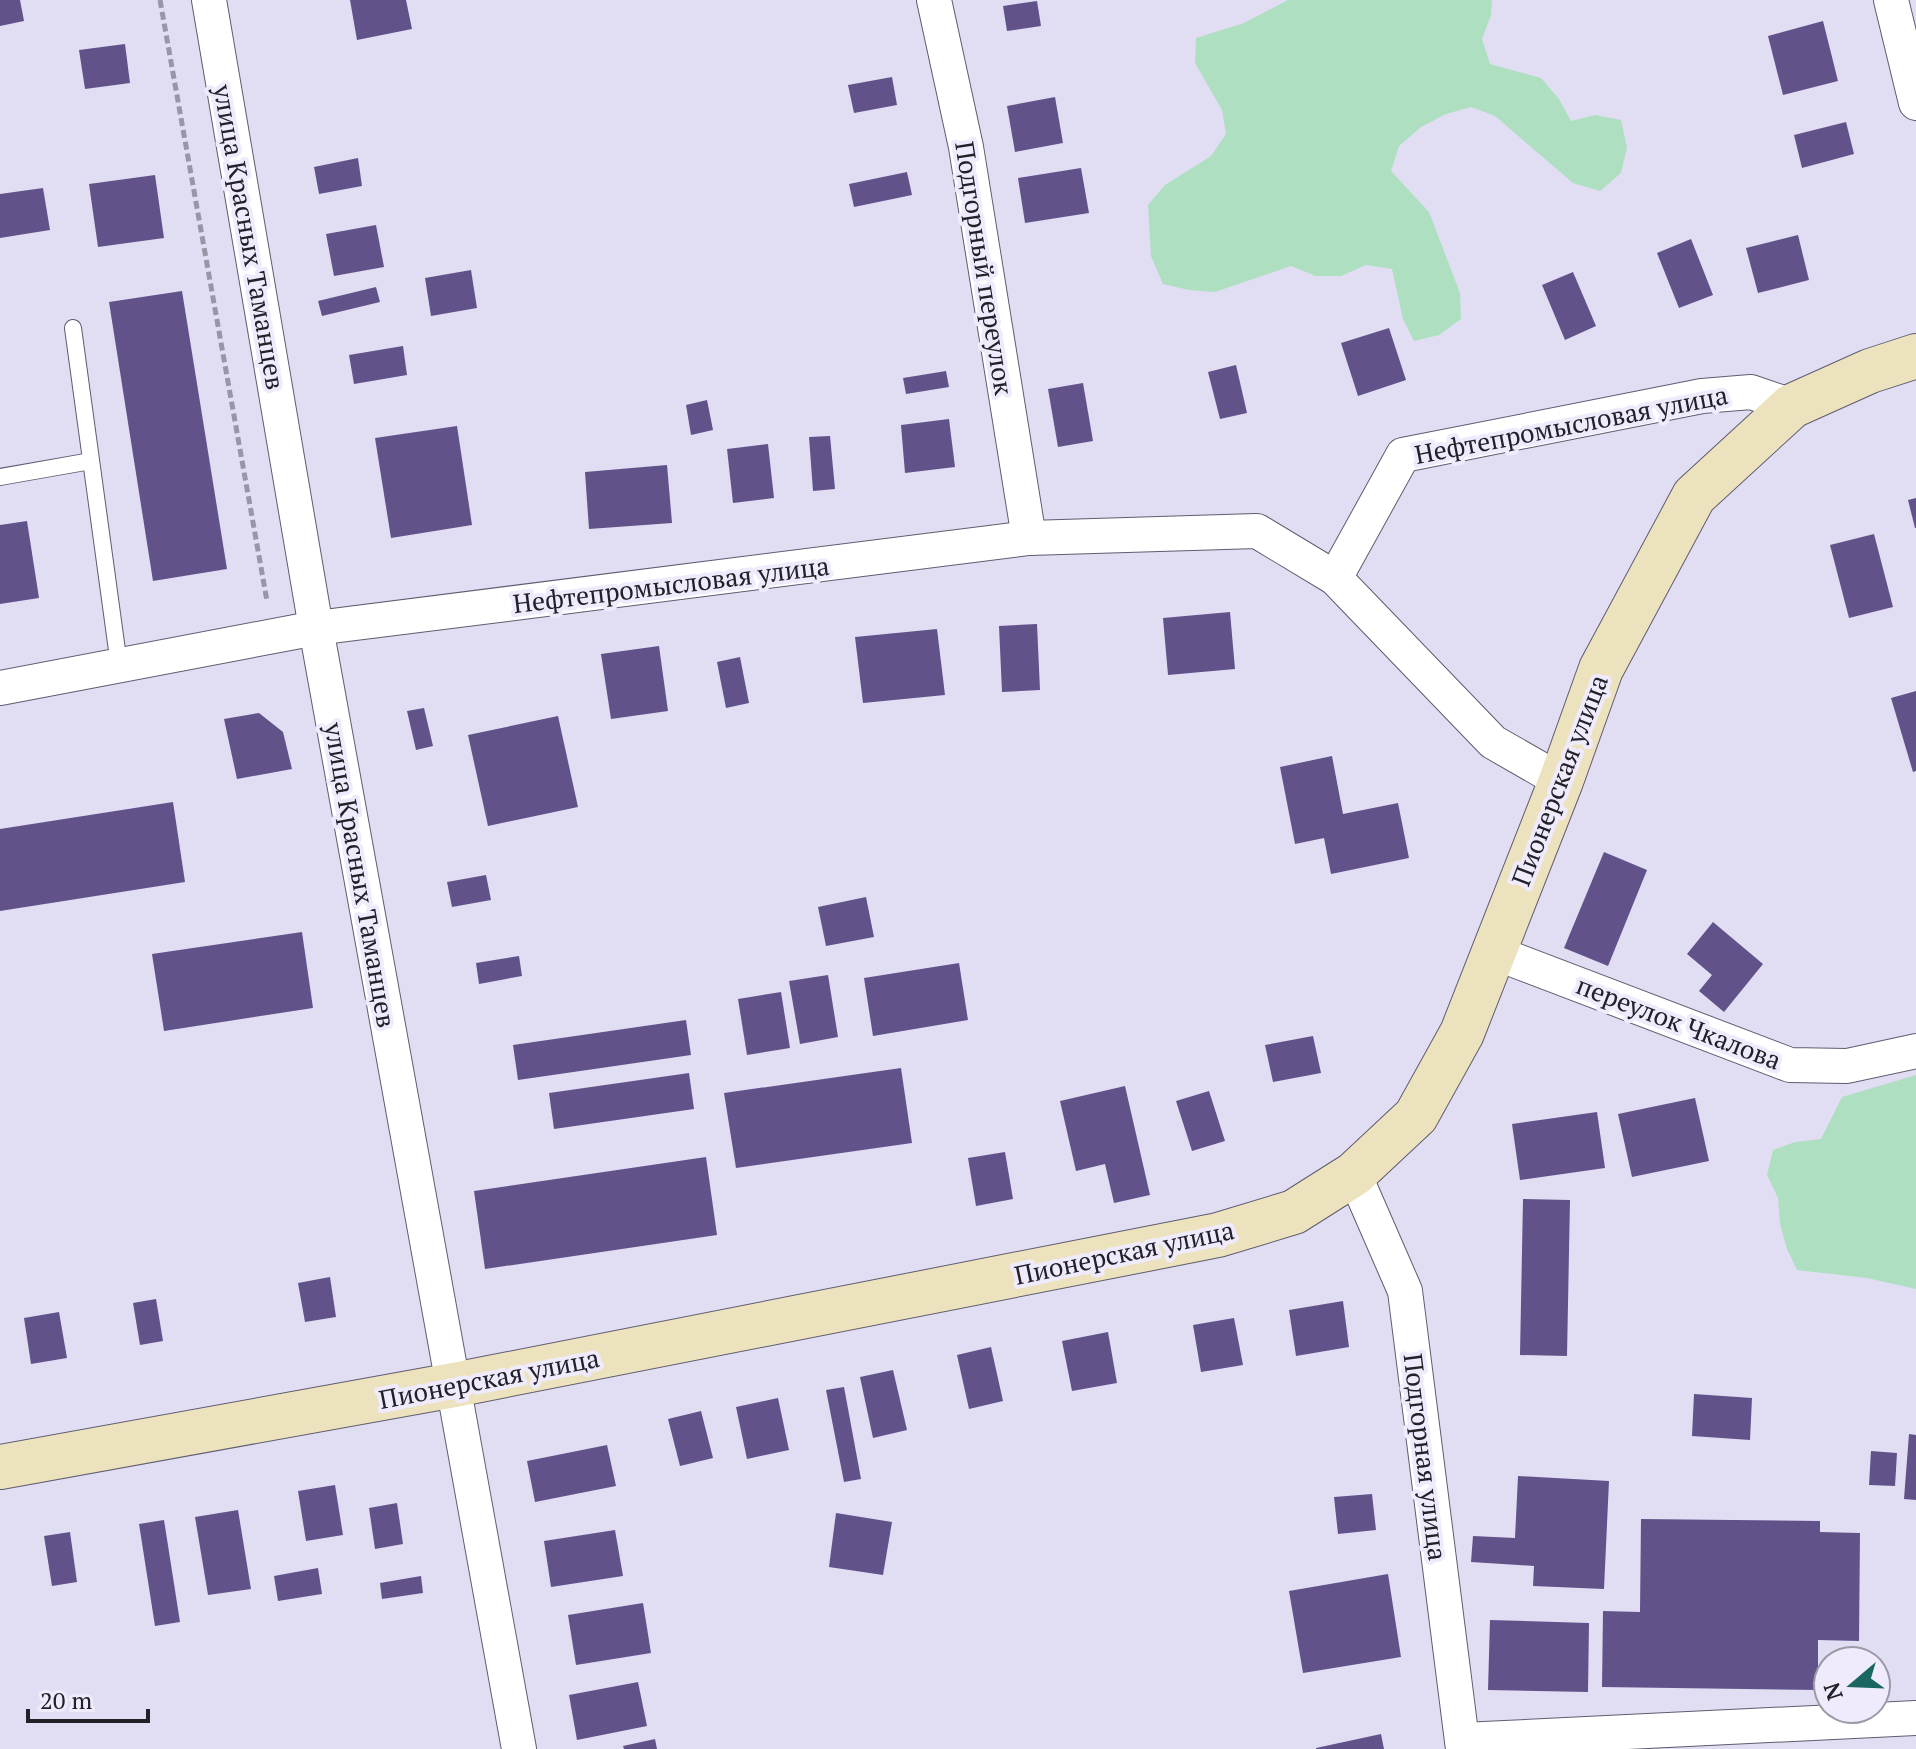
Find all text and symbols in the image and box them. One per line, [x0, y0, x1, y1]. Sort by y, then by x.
street label: улица Красных Таманцев [206, 81, 294, 392]
street label: Подгорный переулок [948, 139, 1022, 398]
street label: Нефтепромысловая улица [1411, 377, 1731, 471]
street label: Нефтепромысловая улица [511, 548, 831, 620]
street label: Пионерская улица [1503, 669, 1615, 891]
street label: улица Красных Таманцев [317, 719, 405, 1030]
street label: переулок Чкалова [1572, 967, 1786, 1077]
street label: Пионерская улица [1011, 1212, 1237, 1292]
street label: Пионерская улица [376, 1340, 602, 1416]
street label: Подгорная улица [1396, 1352, 1456, 1562]
north arrow [1812, 1645, 1892, 1725]
scale bar [28, 1673, 148, 1723]
text: N [1816, 1679, 1849, 1704]
text: 20 m [40, 1684, 92, 1716]

